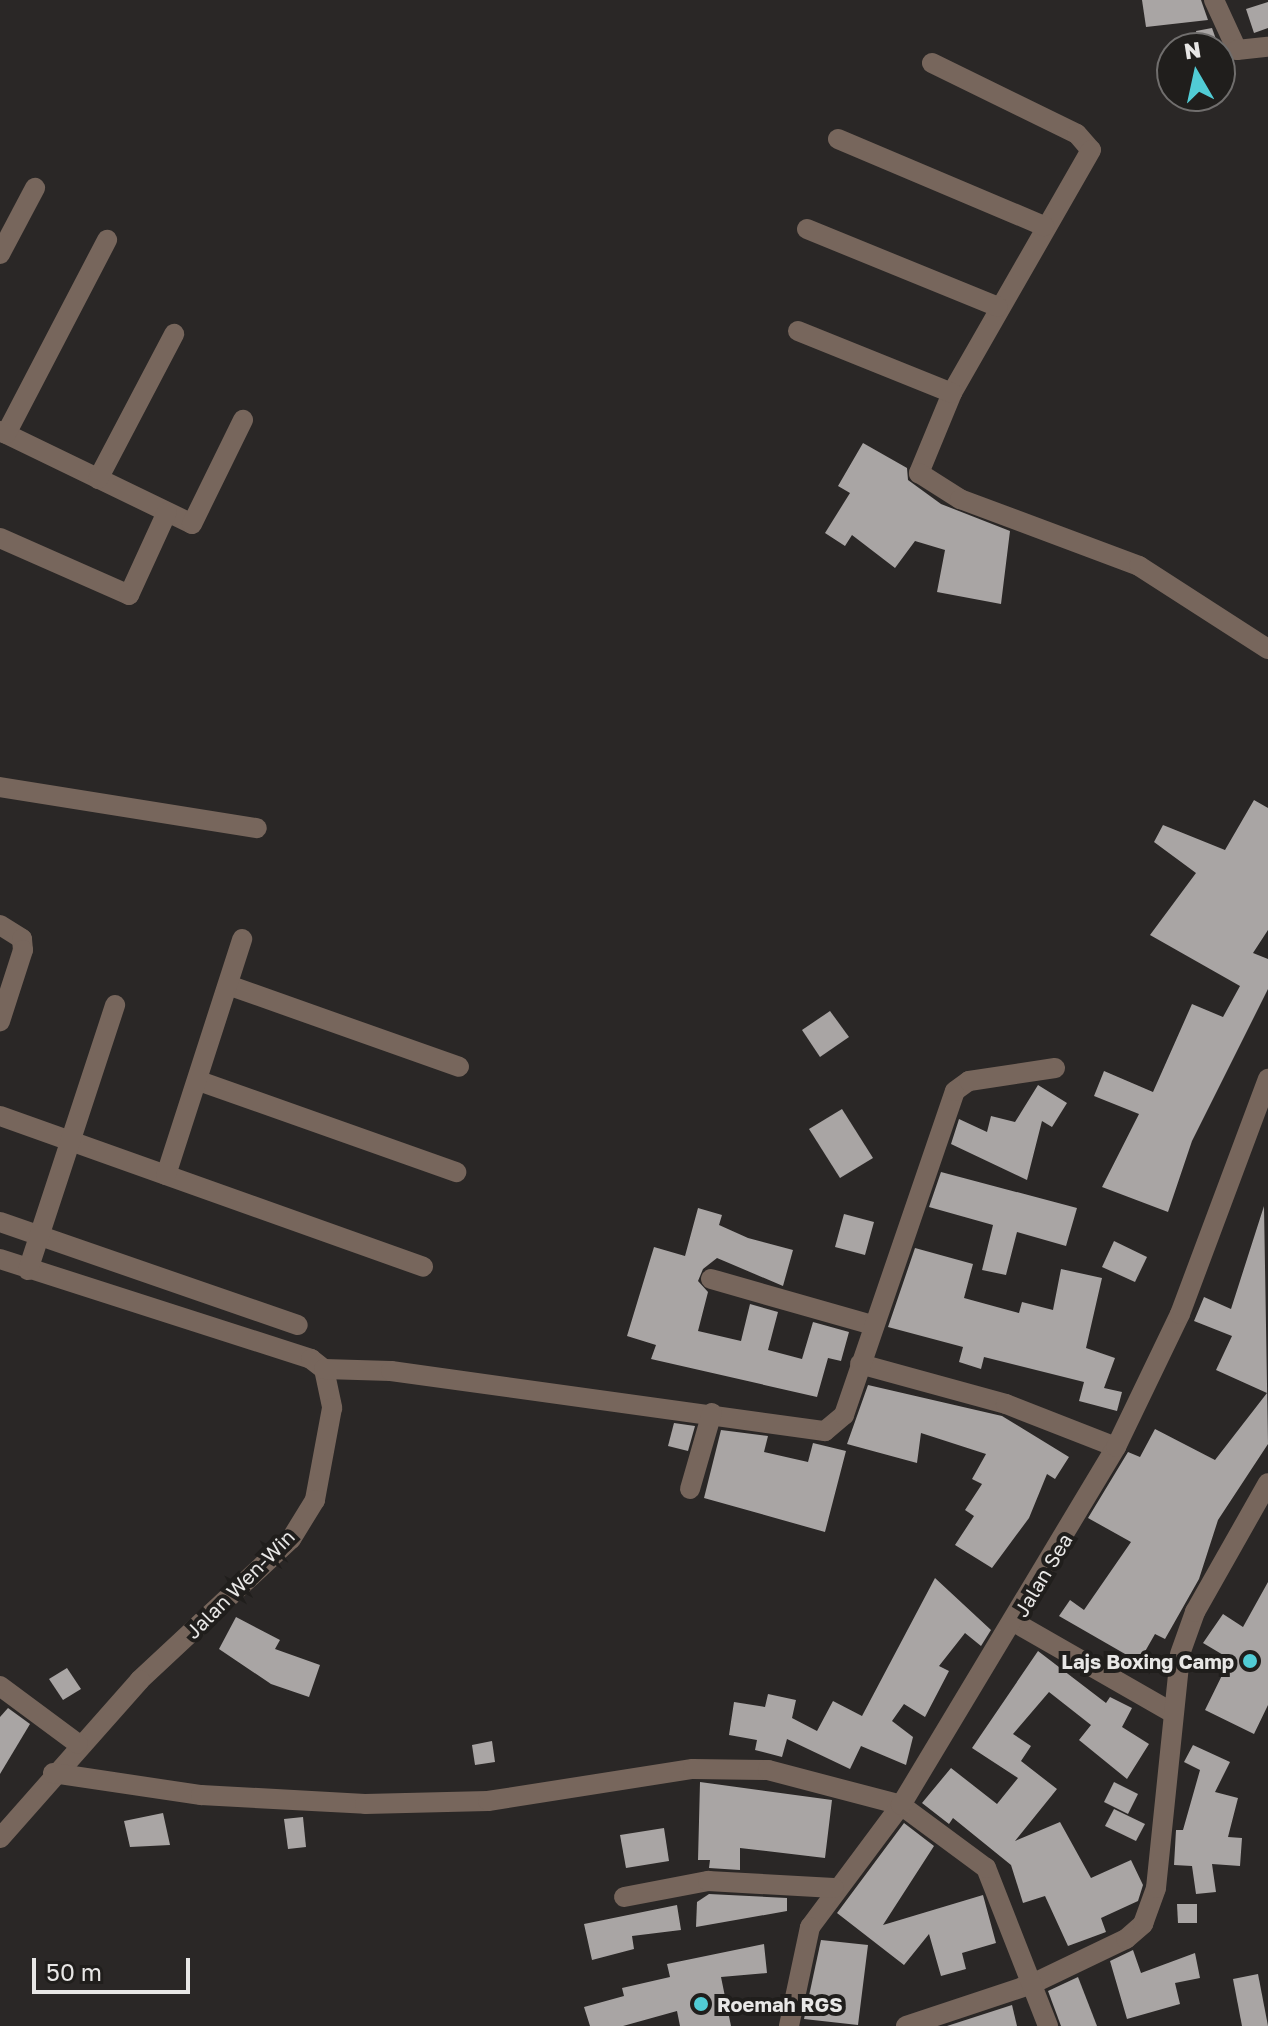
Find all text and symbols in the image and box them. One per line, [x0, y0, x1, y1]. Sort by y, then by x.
north arrow [1156, 32, 1236, 112]
text: N [1182, 35, 1203, 64]
street label: Jalan Wen-Win [181, 1525, 299, 1643]
street label: Jalan Sea [1009, 1529, 1077, 1621]
place label: Lajs Boxing Camp [1061, 1649, 1234, 1673]
marker: Lajs Boxing Camp [1241, 1652, 1259, 1670]
scale bar [36, 1942, 194, 1992]
text: 50 m [46, 1957, 102, 1986]
place label: Roemah RGS [717, 1992, 843, 2016]
marker: Roemah RGS [692, 1995, 710, 2013]

